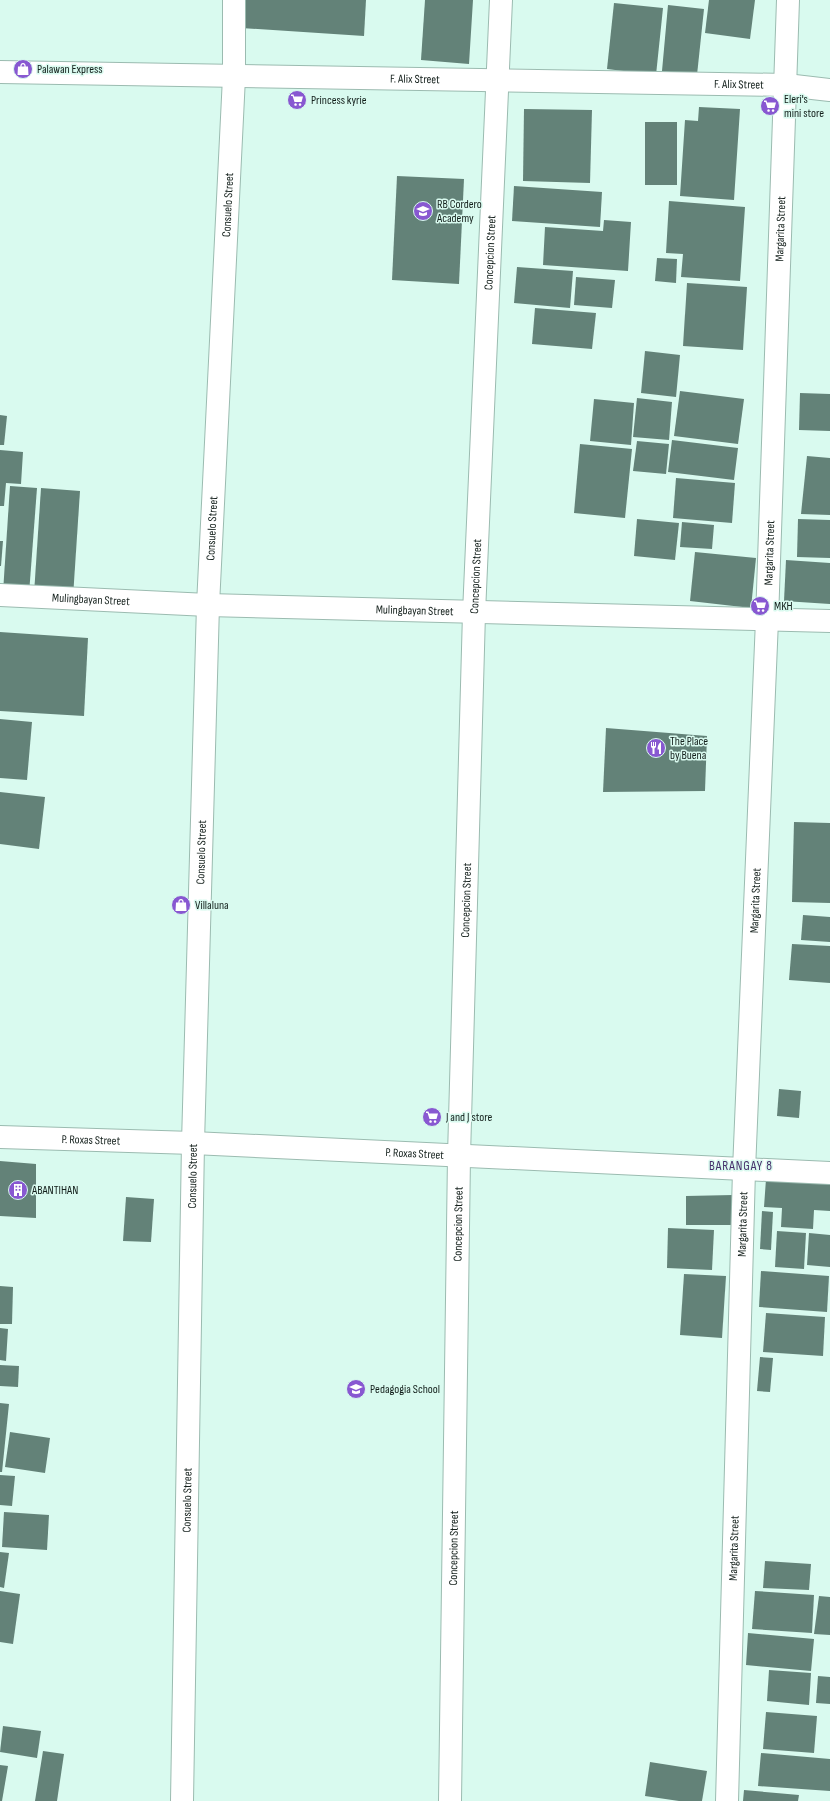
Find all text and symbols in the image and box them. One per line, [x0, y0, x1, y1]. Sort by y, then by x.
shop icon: Palawan Express [12, 58, 34, 80]
place label: Palawan Express [37, 62, 103, 77]
street label: F. Alix Street [390, 71, 440, 87]
street label: F. Alix Street [714, 77, 764, 93]
supermarket icon: Princess kyrie [286, 89, 308, 111]
place label: Eleri's mini store [784, 92, 824, 121]
place label: Princess kyrie [311, 93, 367, 108]
supermarket icon: Eleri's mini store [759, 95, 781, 117]
street label: Consuelo Street [219, 172, 237, 237]
street label: Margarita Street [772, 196, 789, 262]
place label: RB Cordero Academy [436, 197, 482, 226]
school or university icon: RB Cordero Academy [412, 200, 434, 222]
street label: Concepcion Street [481, 215, 500, 290]
street label: Consuelo Street [203, 495, 221, 561]
street label: Margarita Street [761, 520, 778, 586]
street label: Concepcion Street [467, 538, 485, 614]
street label: Mulingbayan Street [52, 591, 130, 609]
supermarket icon: MKH [749, 595, 771, 617]
place label: MKH [774, 599, 793, 614]
street label: Mulingbayan Street [376, 602, 454, 619]
place label: The Place by Buena [670, 734, 708, 763]
restaurant icon: The Place by Buena [645, 737, 667, 759]
street label: Consuelo Street [193, 819, 210, 885]
street label: Concepcion Street [458, 862, 475, 938]
street label: Margarita Street [747, 867, 765, 933]
shop icon: Villaluna [170, 894, 192, 916]
place label: Villaluna [195, 898, 229, 913]
supermarket icon: J and J store [421, 1106, 443, 1128]
place label: J and J store [445, 1110, 493, 1125]
street label: P. Roxas Street [61, 1132, 121, 1149]
street label: Consuelo Street [185, 1143, 201, 1208]
street label: P. Roxas Street [385, 1145, 445, 1163]
district label: BARANGAY 8 [709, 1158, 773, 1174]
building icon: ABANTIHAN [7, 1179, 29, 1201]
place label: ABANTIHAN [31, 1183, 78, 1198]
street label: Concepcion Street [451, 1186, 467, 1262]
street label: Margarita Street [735, 1191, 751, 1257]
school or university icon: Pedagogia School [345, 1378, 367, 1400]
place label: Pedagogia School [370, 1382, 440, 1397]
street label: Consuelo Street [179, 1467, 196, 1532]
street label: Concepcion Street [446, 1510, 462, 1586]
street label: Margarita Street [726, 1515, 743, 1581]

